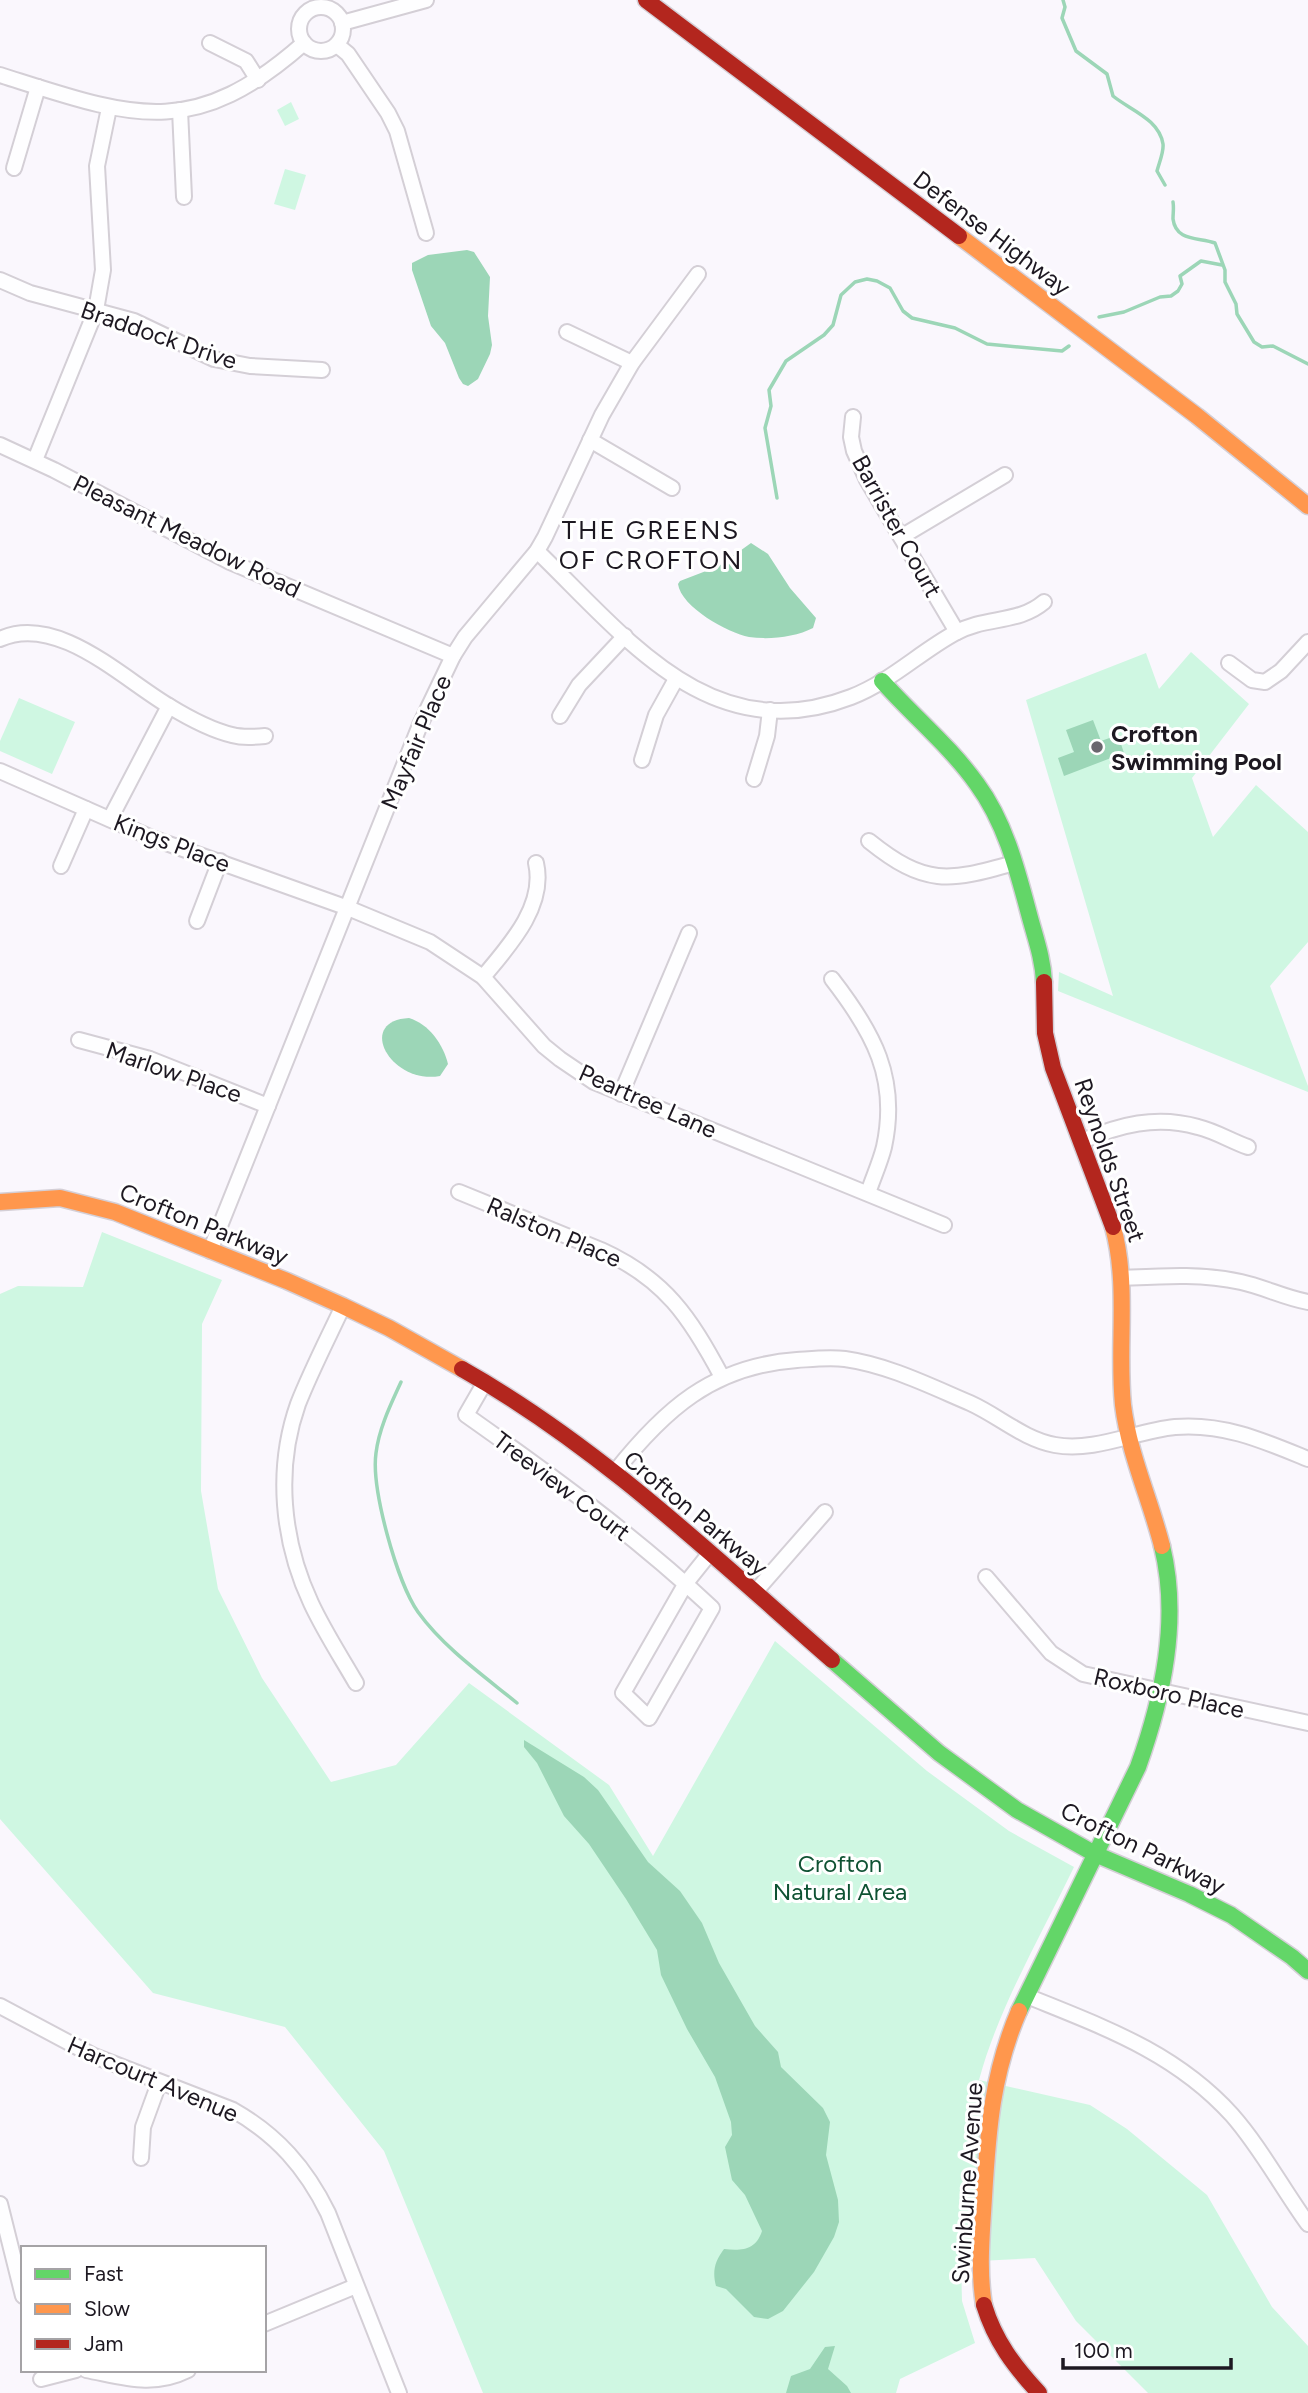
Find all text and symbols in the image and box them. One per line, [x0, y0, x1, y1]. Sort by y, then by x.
street label: Defense Highway [908, 164, 1077, 302]
street label: Braddock Drive [77, 295, 241, 375]
street label: Barrister Court [846, 450, 948, 602]
street label: Pleasant Meadow Road [68, 468, 306, 604]
district label: THE GREENS OF CROFTON [559, 514, 743, 576]
street label: Mayfair Place [375, 670, 457, 814]
place label: Crofton Swimming Pool [1111, 719, 1282, 776]
marker: Crofton Swimming Pool [1089, 739, 1105, 755]
street label: Kings Place [110, 808, 234, 878]
street label: Marlow Place [102, 1035, 246, 1109]
street label: Peartree Lane [575, 1058, 721, 1144]
street label: Reynolds Street [1068, 1074, 1152, 1246]
street label: Crofton Parkway [115, 1177, 293, 1271]
street label: Ralston Place [482, 1191, 626, 1273]
street label: Treeview Court [488, 1425, 636, 1547]
street label: Crofton Parkway [618, 1444, 774, 1582]
street label: Roxboro Place [1091, 1662, 1247, 1724]
street label: Crofton Parkway [1056, 1796, 1230, 1900]
park label: Crofton Natural Area [773, 1849, 907, 1906]
street label: Harcourt Avenue [63, 2030, 243, 2128]
street label: Swinburne Avenue [946, 2081, 988, 2285]
legend [21, 2246, 266, 2372]
text: Fast [84, 2261, 124, 2286]
text: Slow [84, 2296, 130, 2321]
scale bar [1063, 2326, 1231, 2370]
text: Jam [84, 2331, 123, 2356]
text: 100 m [1074, 2338, 1133, 2363]

